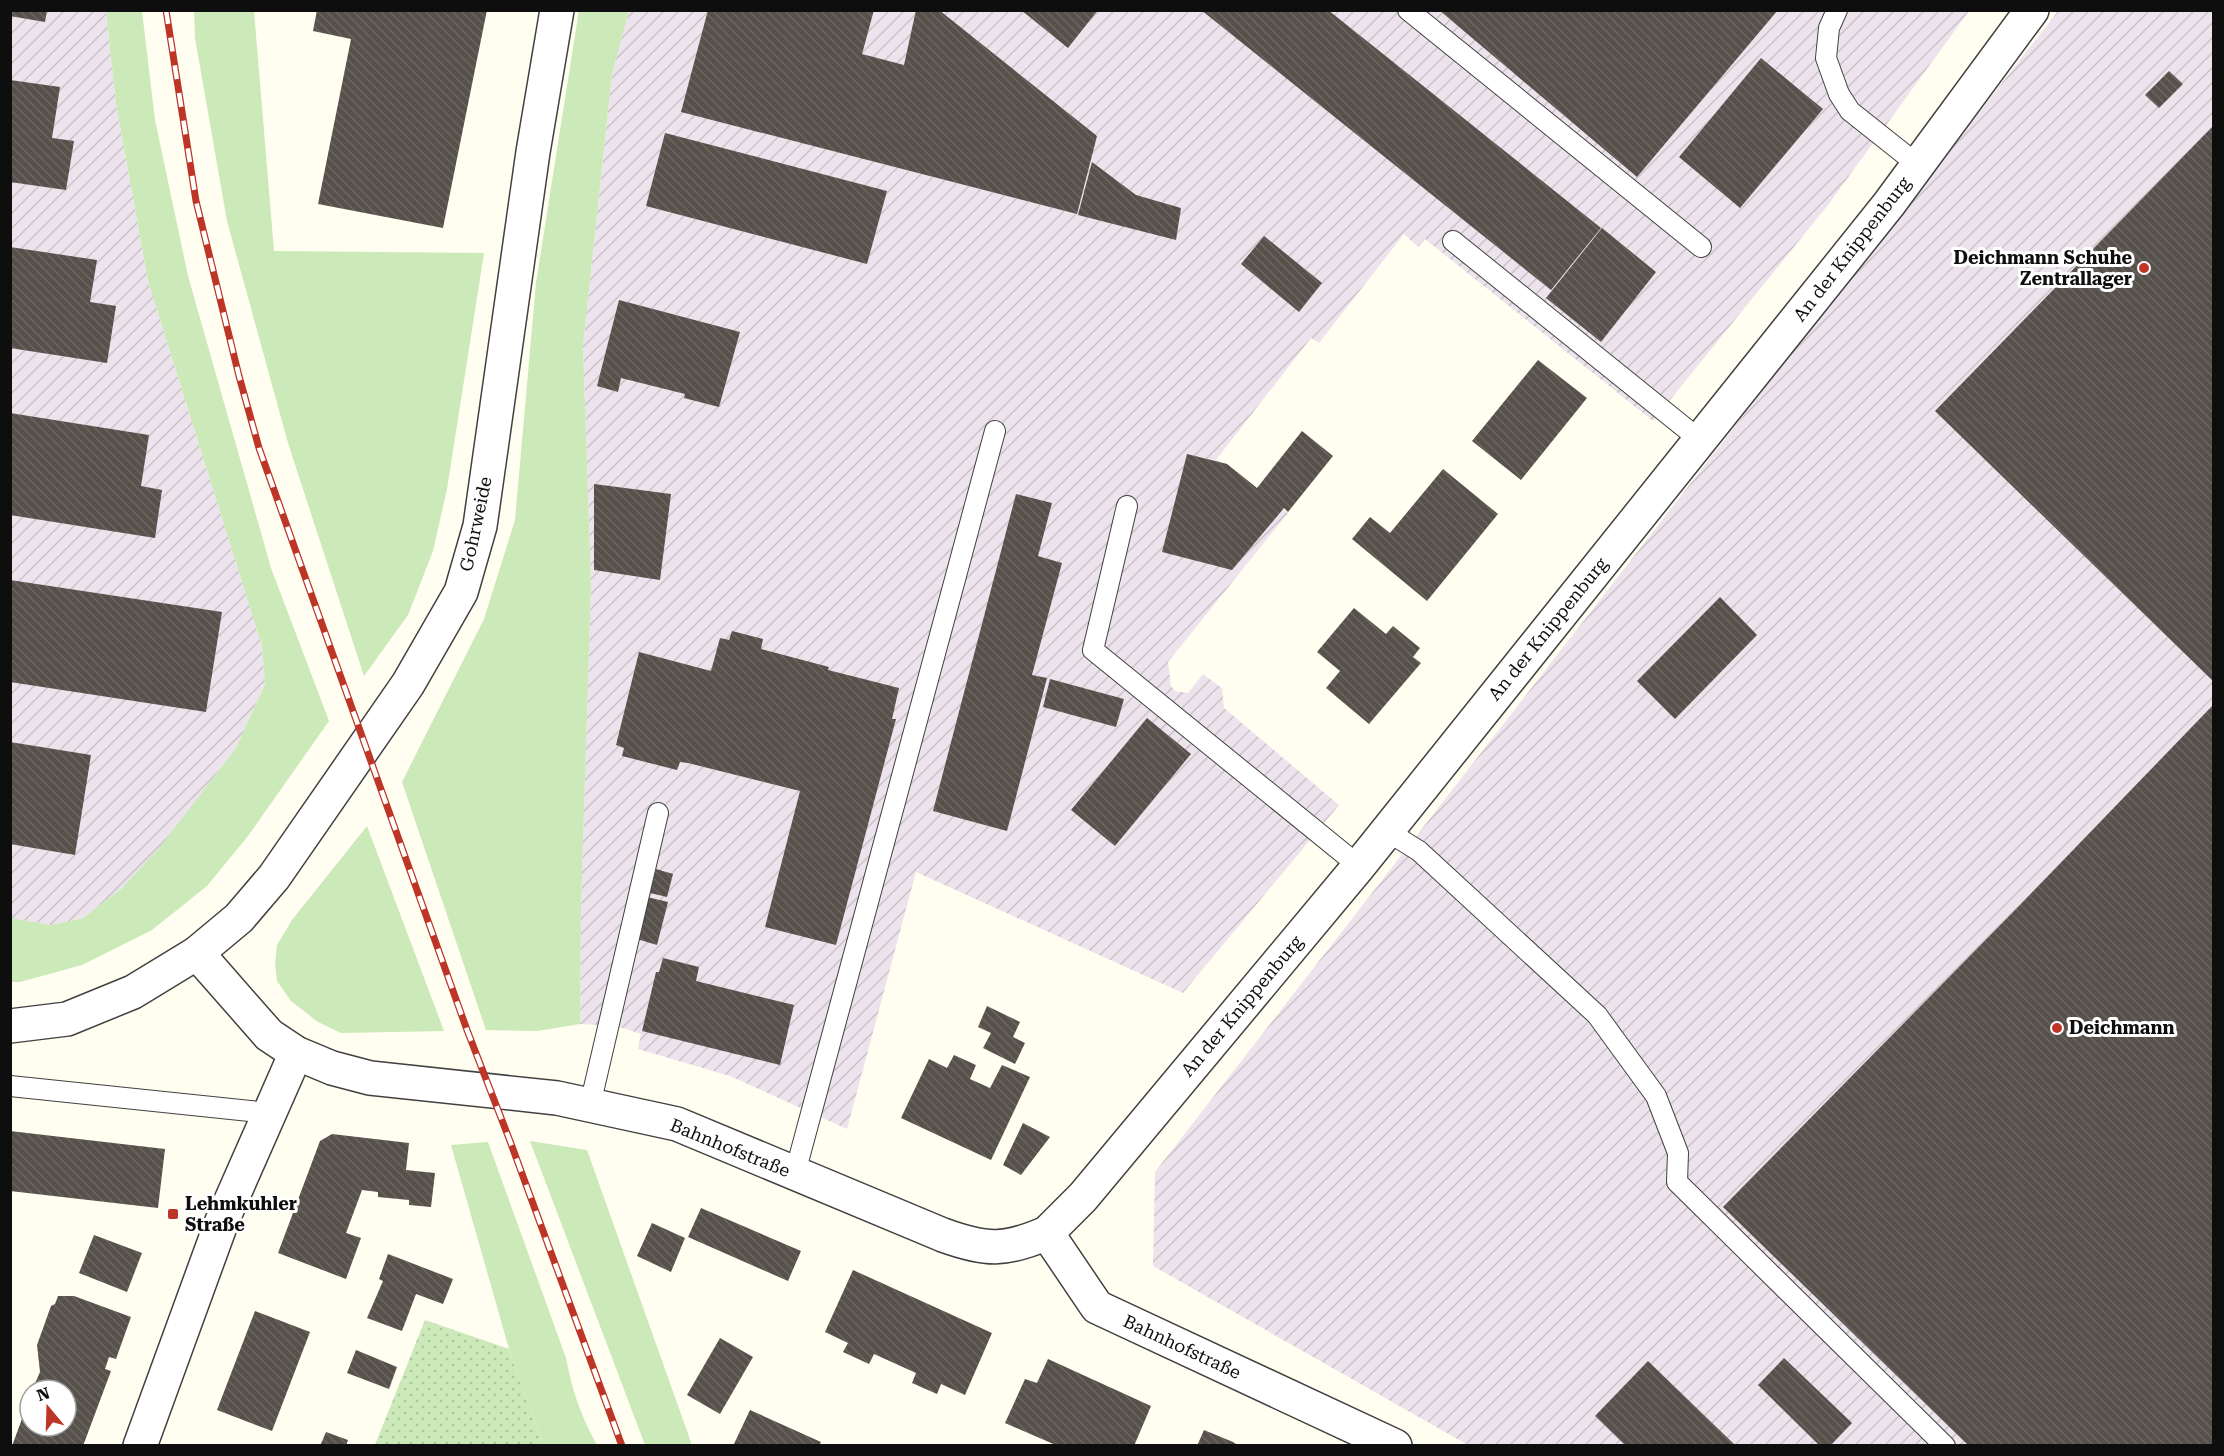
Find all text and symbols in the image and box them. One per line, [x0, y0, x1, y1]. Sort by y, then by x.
street label: An der Knippenburg [1789, 172, 1915, 325]
place label: Deichmann Schuhe Zentrallager [1953, 247, 2132, 289]
marker: Deichmann Schuhe Zentrallager [2137, 261, 2151, 275]
street label: Gohrweide [455, 474, 496, 573]
street label: An der Knippenburg [1484, 552, 1612, 704]
street label: An der Knippenburg [1177, 930, 1307, 1080]
place label: Deichmann [2069, 1017, 2175, 1038]
marker: Deichmann [2050, 1021, 2064, 1035]
street label: Bahnhofstraße [667, 1114, 793, 1181]
place label: Lehmkuhler Straße [185, 1193, 297, 1235]
marker: Lehmkuhler Straße [166, 1207, 180, 1221]
street label: Bahnhofstraße [1120, 1310, 1244, 1383]
north arrow [18, 1378, 78, 1438]
text: N [34, 1383, 52, 1405]

